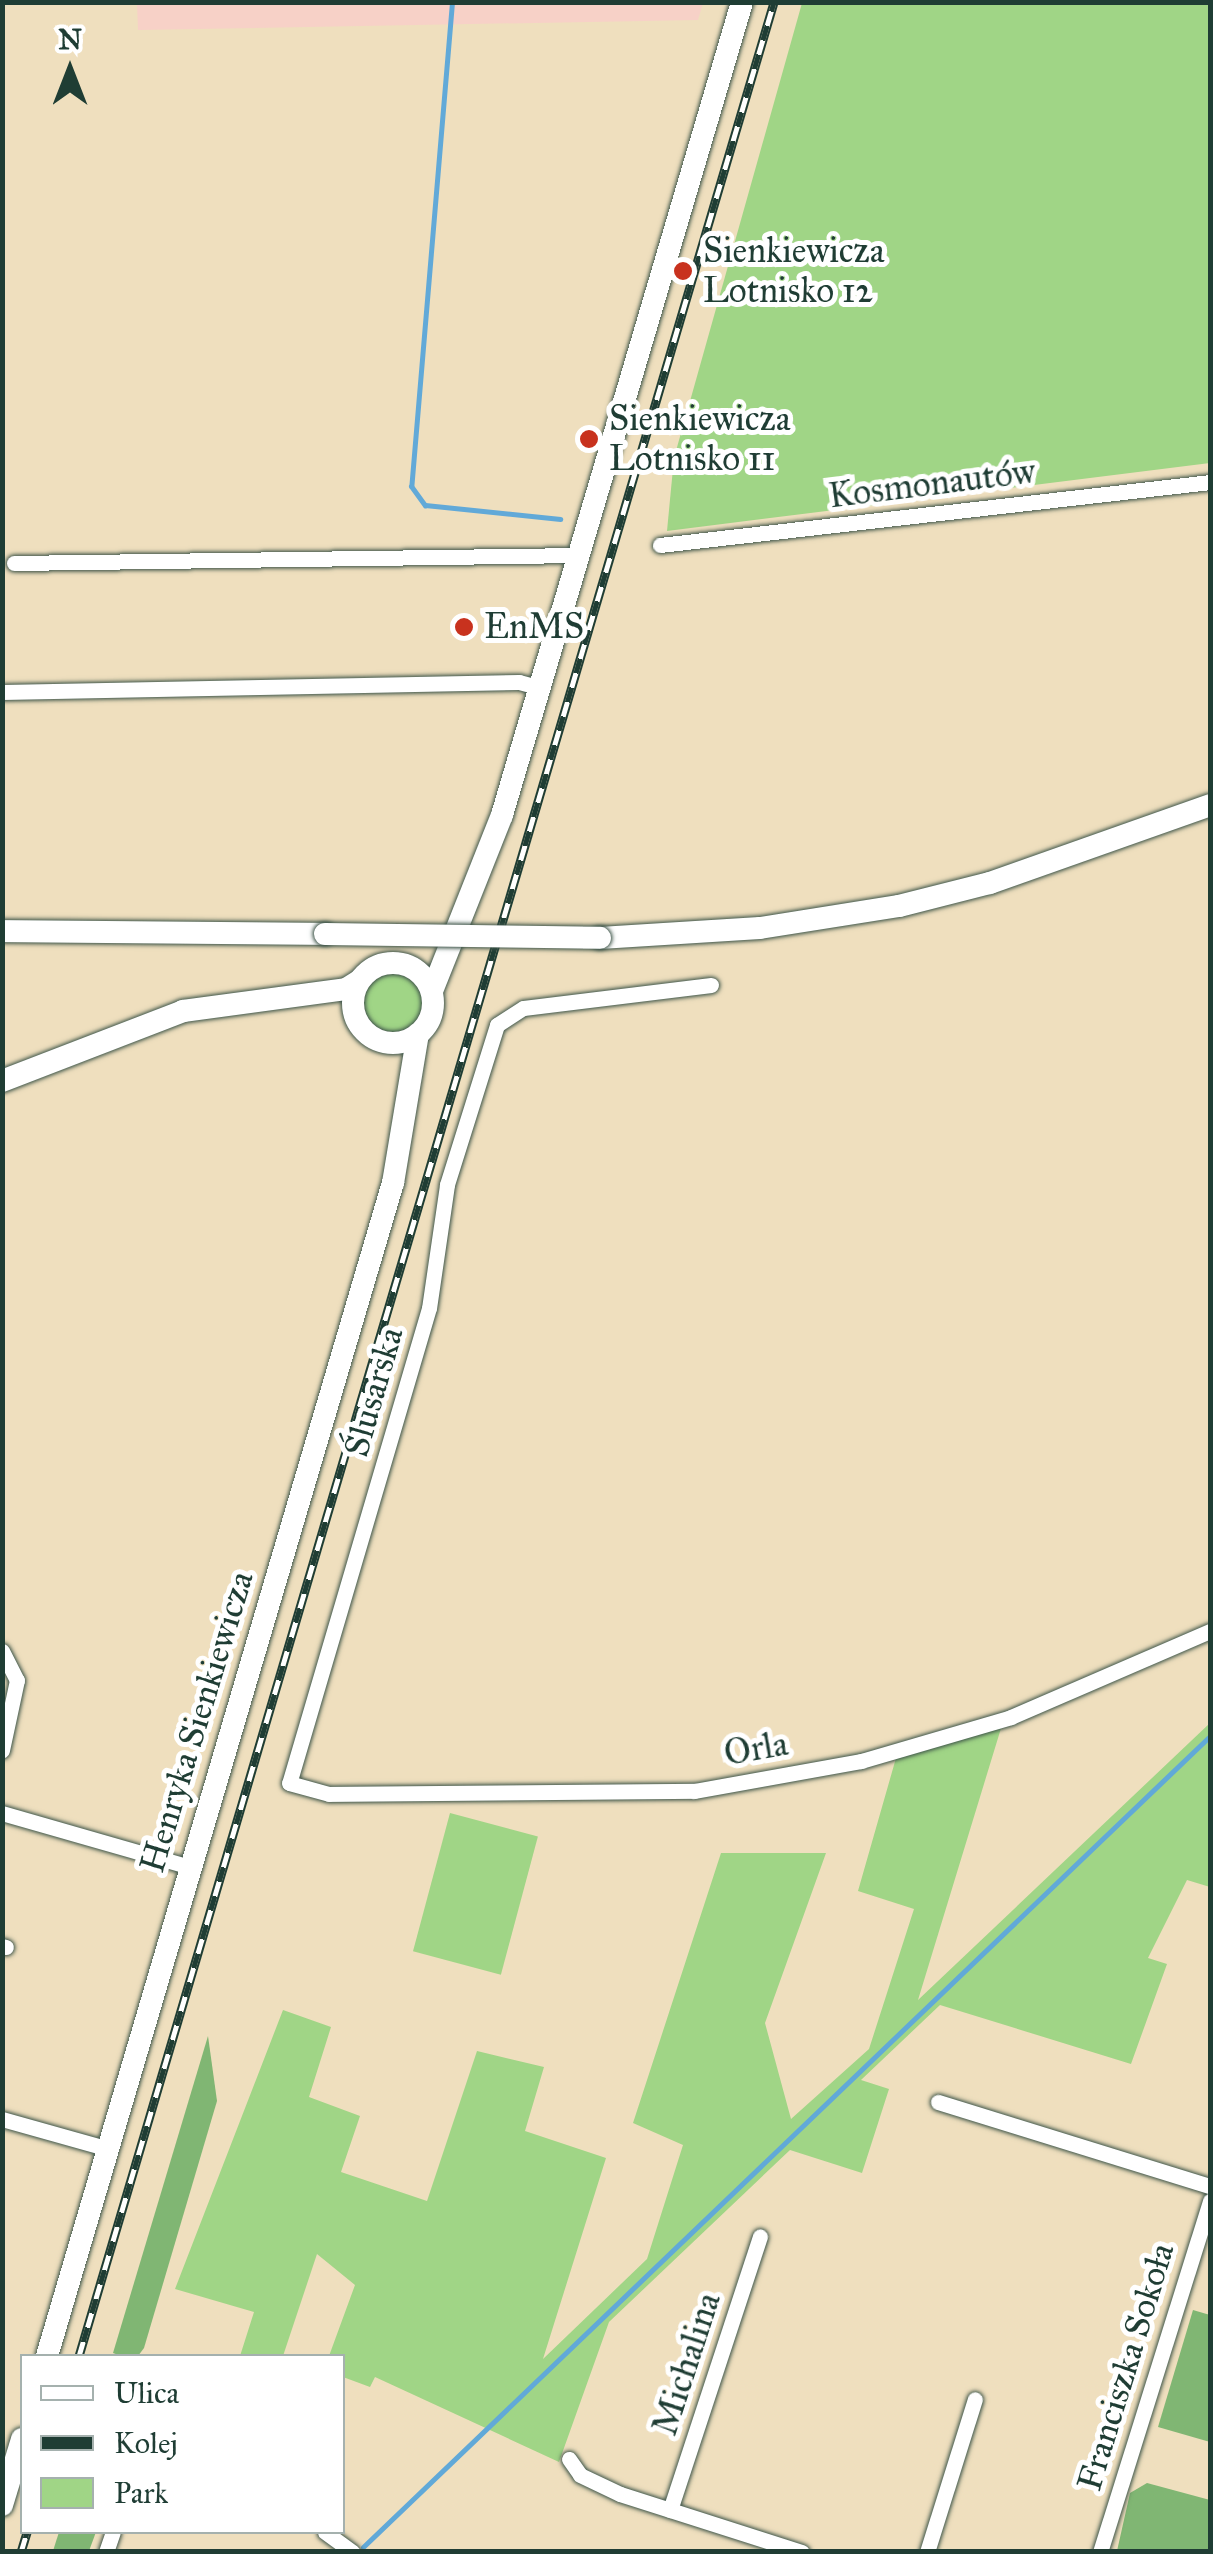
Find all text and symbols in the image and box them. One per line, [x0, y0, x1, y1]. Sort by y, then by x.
north arrow [20, 20, 120, 120]
text: N [58, 22, 82, 57]
place label: Sienkiewicza Lotnisko 12 [703, 230, 885, 312]
marker: Sienkiewicza Lotnisko 12 [672, 260, 694, 282]
place label: Sienkiewicza Lotnisko 11 [609, 398, 791, 480]
marker: Sienkiewicza Lotnisko 11 [578, 428, 600, 450]
street label: Kosmonautów [826, 451, 1038, 517]
place label: EnMS [484, 606, 584, 648]
marker: EnMS [453, 616, 475, 638]
street label: Ślusarska [336, 1323, 412, 1461]
street label: Henryka Sienkiewicza [131, 1566, 263, 1878]
street label: Orla [721, 1723, 791, 1775]
street label: Franciszka Sokoła [1068, 2238, 1184, 2496]
street label: Michalina [644, 2287, 730, 2441]
legend [20, 2354, 345, 2534]
text: Ulica [114, 2375, 179, 2411]
text: Kolej [114, 2425, 178, 2461]
text: Park [114, 2475, 168, 2511]

